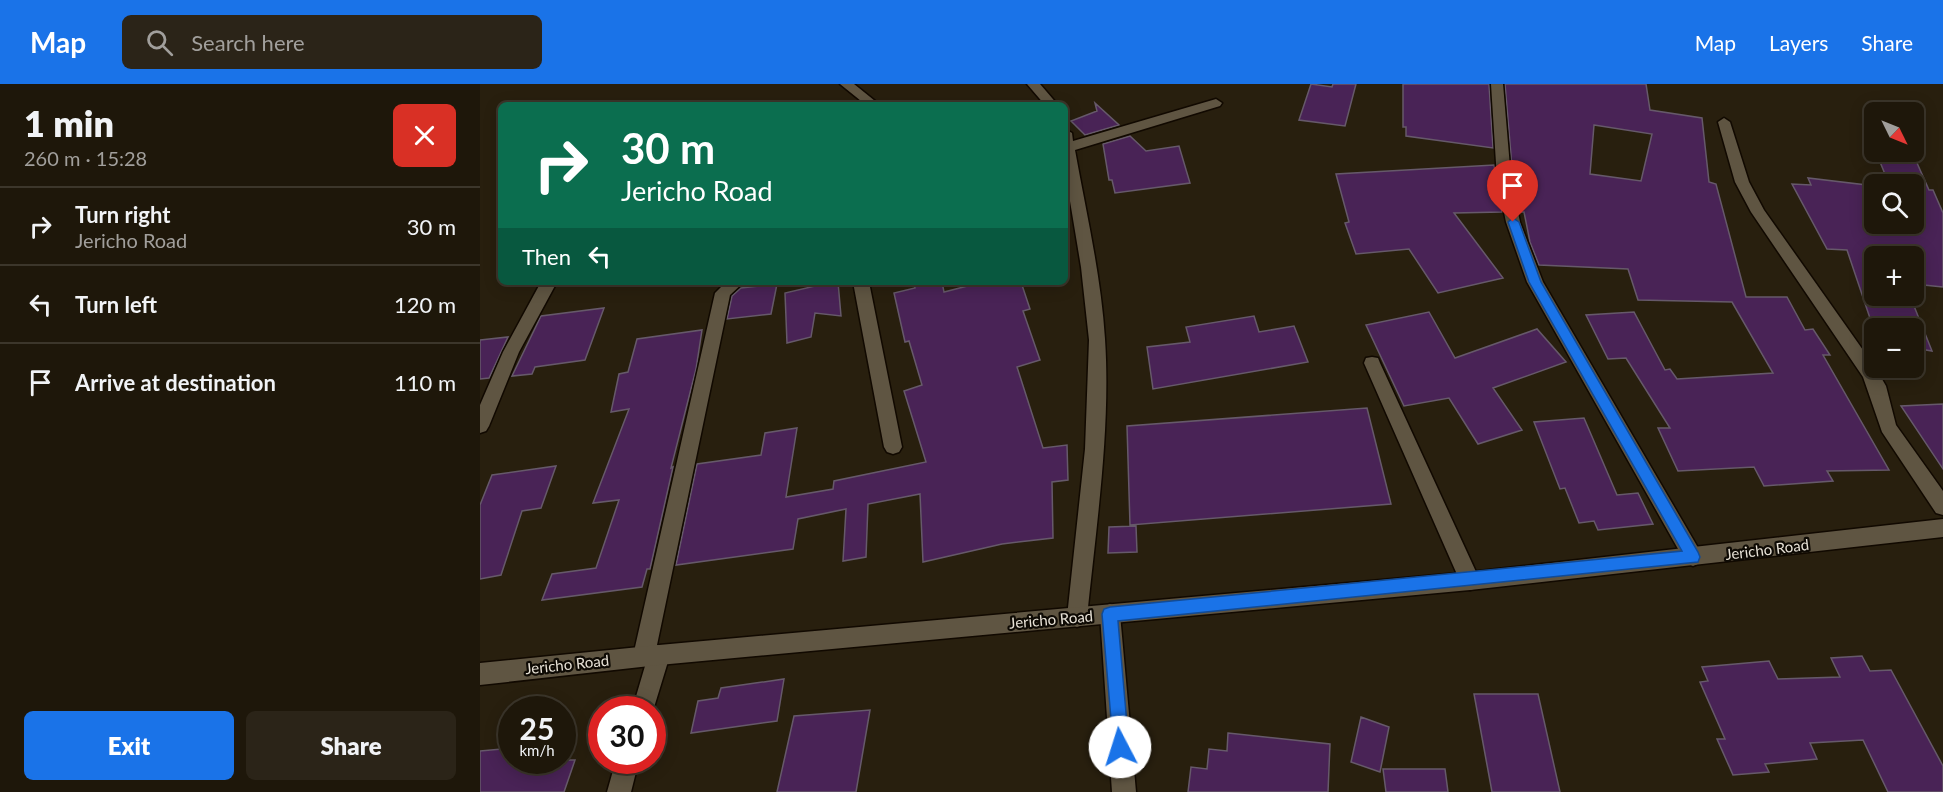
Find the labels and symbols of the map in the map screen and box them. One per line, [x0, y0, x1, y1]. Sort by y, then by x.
north arrow [1864, 102, 1924, 162]
pin [1487, 160, 1538, 222]
street label: Jericho Road [1724, 535, 1810, 563]
street label: Jericho Road [1008, 606, 1094, 632]
street label: Jericho Road [524, 651, 610, 677]
speed limit sign: 30 [588, 696, 666, 774]
position arrow [1088, 715, 1152, 779]

